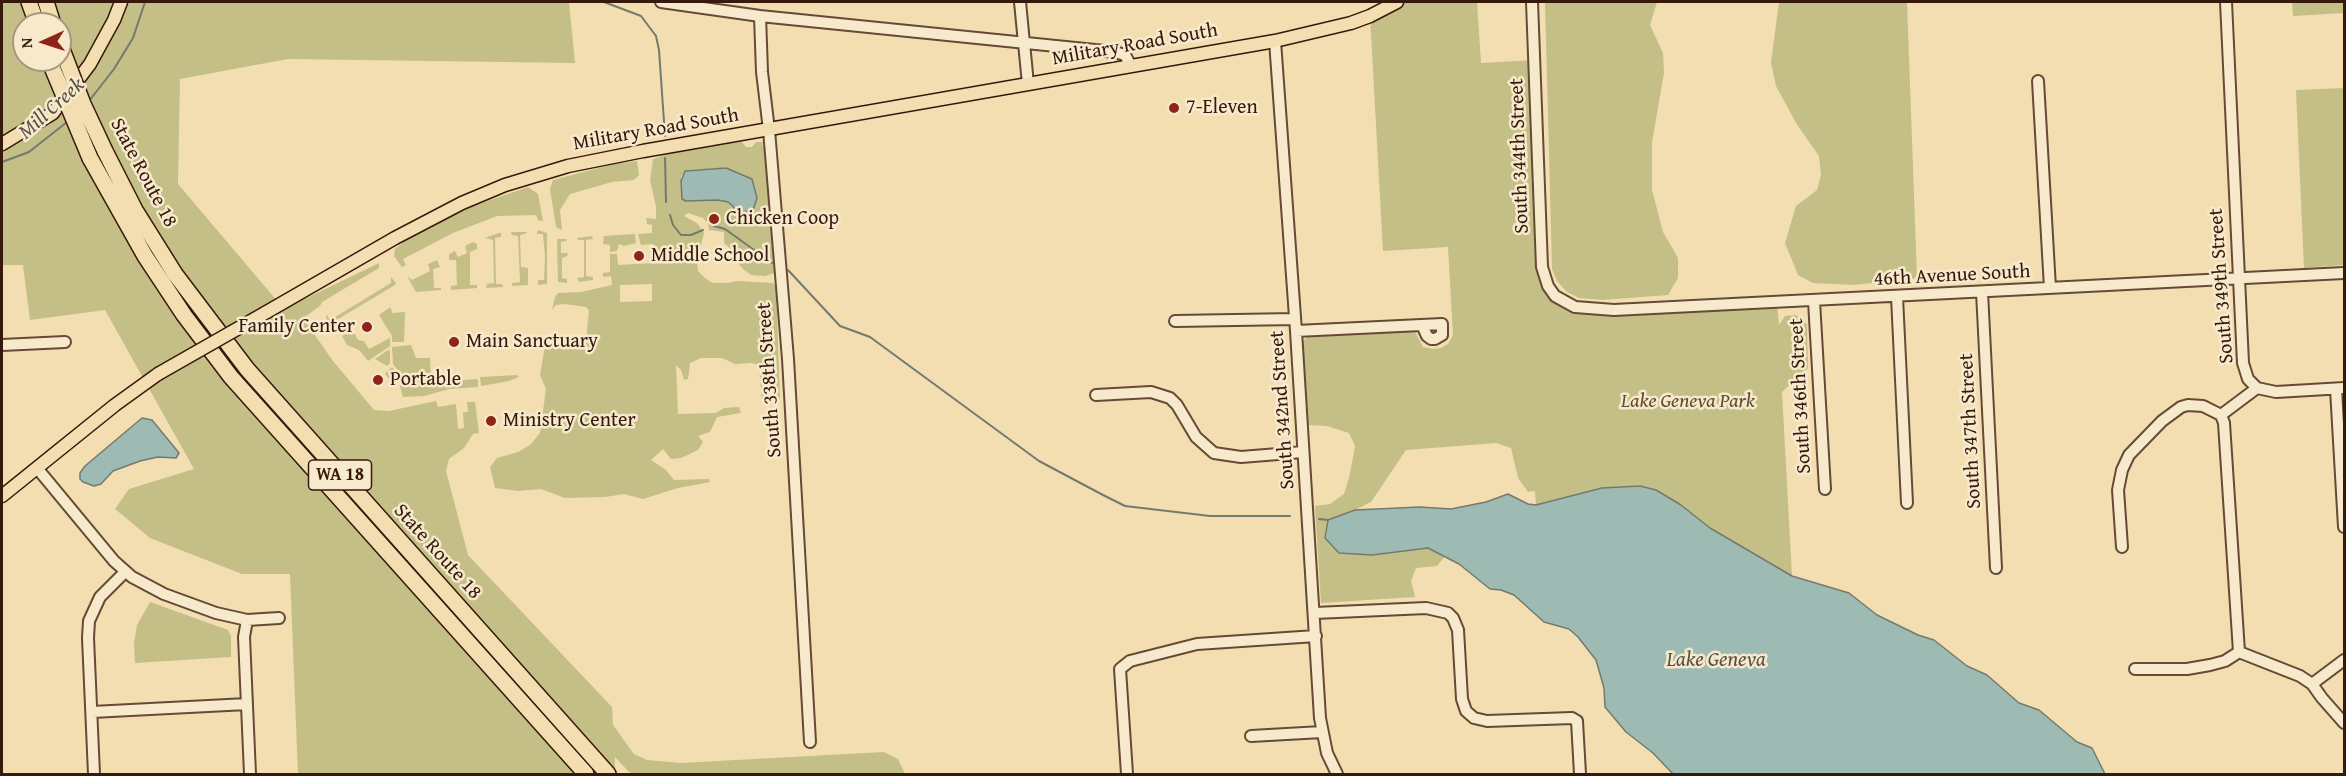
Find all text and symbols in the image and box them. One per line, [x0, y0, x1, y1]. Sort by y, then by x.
north arrow [12, 12, 72, 72]
street label: Military Road South [1050, 19, 1220, 71]
text: N [14, 37, 38, 49]
water label: Mill Creek [14, 73, 90, 145]
street label: South 344th Street [1505, 78, 1535, 234]
place label: 7-Eleven [1186, 96, 1258, 120]
marker: 7-Eleven [1167, 101, 1181, 115]
street label: Military Road South [571, 104, 741, 156]
street label: State Route 18 [104, 114, 182, 232]
place label: Chicken Coop [726, 207, 839, 231]
street label: South 349th Street [2205, 208, 2239, 364]
marker: Chicken Coop [707, 212, 721, 226]
place label: Middle School [651, 244, 769, 268]
marker: Middle School [632, 249, 646, 263]
street label: 46th Avenue South [1873, 260, 2031, 292]
street label: South 338th Street [753, 302, 787, 458]
place label: Family Center [238, 315, 355, 339]
street label: South 346th Street [1785, 318, 1817, 474]
marker: Family Center [360, 320, 374, 334]
place label: Main Sanctuary [466, 330, 598, 354]
street label: South 342nd Street [1265, 330, 1301, 490]
marker: Main Sanctuary [447, 335, 461, 349]
street label: South 347th Street [1955, 353, 1987, 509]
place label: Portable [390, 368, 461, 392]
marker: Portable [371, 373, 385, 387]
park label: Lake Geneva Park [1621, 390, 1755, 414]
place label: Ministry Center [503, 409, 636, 433]
marker: Ministry Center [484, 414, 498, 428]
road number: WA 18 [308, 460, 372, 490]
street label: State Route 18 [388, 499, 486, 605]
water label: Lake Geneva [1666, 648, 1766, 674]

